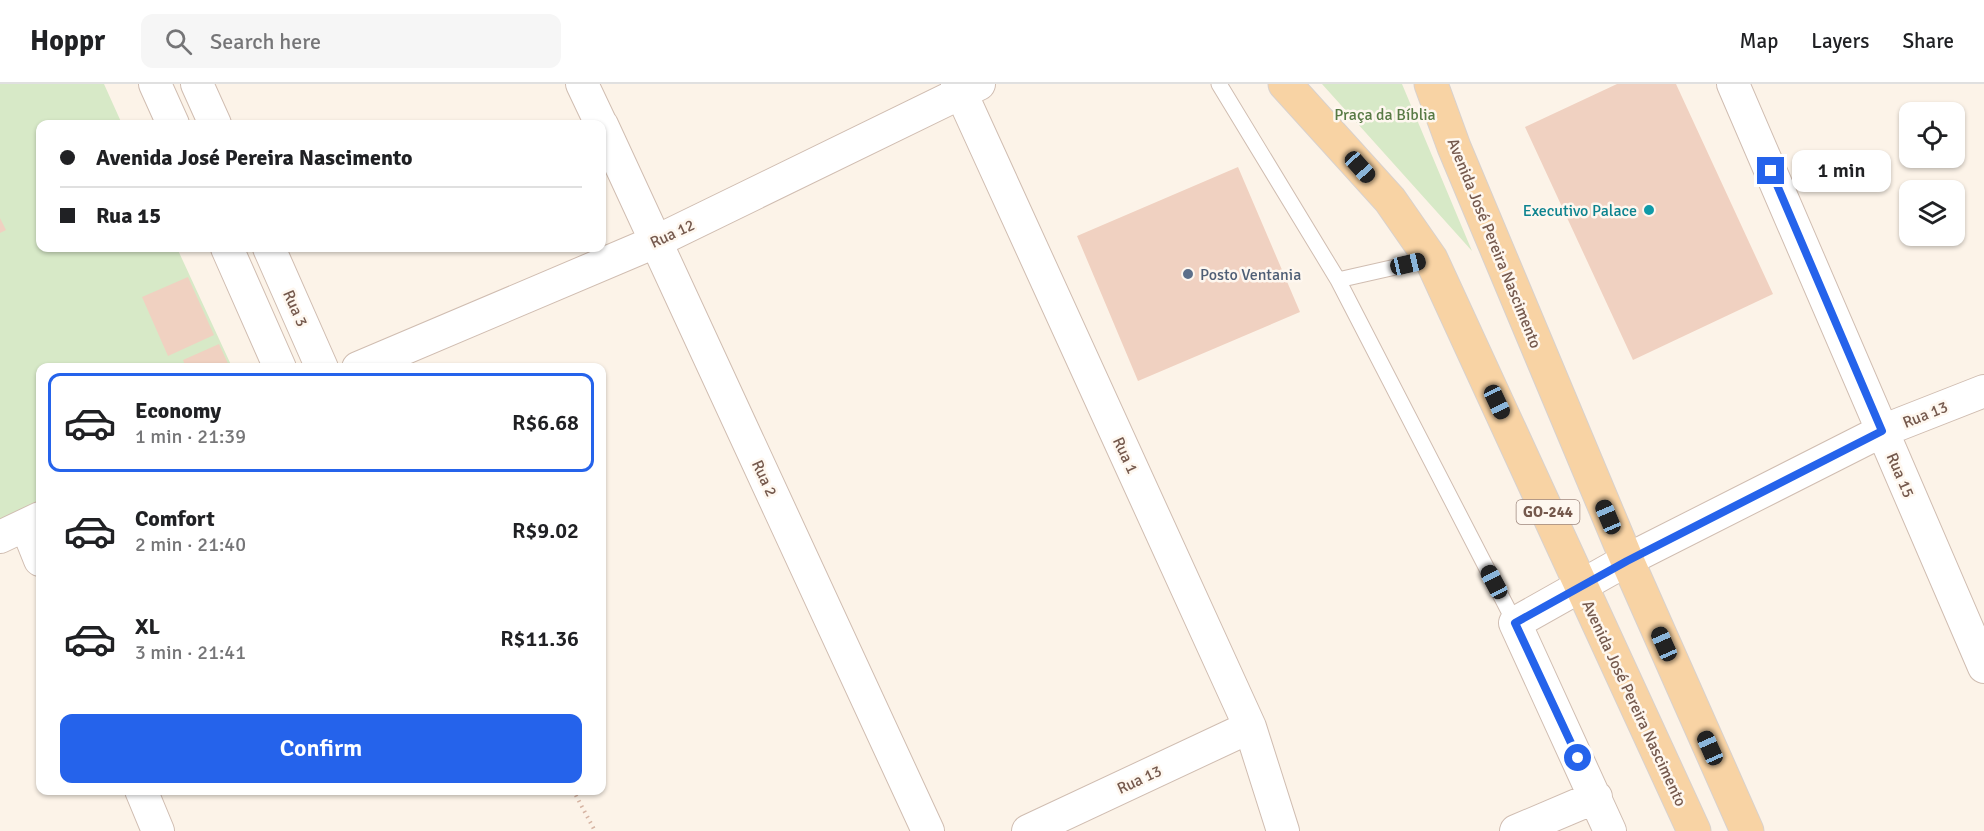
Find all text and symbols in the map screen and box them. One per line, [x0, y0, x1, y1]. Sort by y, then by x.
search box [141, 14, 561, 68]
text: Hoppr [30, 24, 105, 58]
icon: search [162, 25, 195, 58]
text: Search here [210, 28, 321, 55]
text: Map [1740, 28, 1778, 54]
text: Layers [1811, 28, 1869, 54]
text: Share [1902, 28, 1954, 54]
map controls [1899, 102, 1965, 246]
button: locate [1899, 102, 1965, 168]
park label: Praça da Bíblia [1334, 105, 1436, 125]
street label: Avenida José Pereira Nascimento [1443, 135, 1545, 351]
text: Avenida José Pereira Nascimento [96, 144, 413, 171]
car [1341, 148, 1379, 186]
callout: 1 min [1792, 150, 1891, 192]
route end [1757, 157, 1784, 184]
text: 1 min [1818, 158, 1865, 183]
button: layers [1899, 180, 1965, 246]
place label: Executivo Palace [1523, 201, 1637, 221]
text: Rua 15 [96, 202, 161, 229]
marker: Executivo Palace [1642, 203, 1656, 217]
street label: Rua 12 [647, 215, 698, 253]
car [1388, 251, 1428, 277]
place label: Posto Ventania [1200, 265, 1301, 285]
marker: Posto Ventania [1181, 267, 1195, 281]
street label: Rua 3 [278, 287, 312, 330]
car [1481, 382, 1513, 422]
icon: car [63, 396, 117, 450]
text: Economy [135, 397, 221, 424]
street label: Rua 13 [1900, 397, 1951, 433]
text: R$6.68 [512, 409, 579, 436]
text: 1 min · 21:39 [135, 424, 246, 449]
street label: Rua 1 [1108, 434, 1142, 477]
street label: Rua 15 [1882, 450, 1918, 501]
street label: Rua 2 [747, 457, 781, 500]
car [1593, 497, 1623, 537]
road number: GO-244 [1516, 500, 1580, 524]
icon: car [63, 504, 117, 558]
text: Comfort [135, 505, 215, 532]
text: R$9.02 [512, 517, 579, 544]
text: 2 min · 21:40 [135, 532, 246, 557]
car [1478, 562, 1510, 602]
street label: Avenida José Pereira Nascimento [1577, 597, 1691, 810]
icon: car [63, 612, 117, 666]
text: XL [135, 613, 160, 640]
car [1648, 624, 1680, 664]
text: R$11.36 [500, 625, 579, 652]
text: 3 min · 21:41 [135, 640, 246, 665]
button: Confirm [60, 714, 582, 783]
car [1694, 728, 1726, 768]
route start [1564, 744, 1591, 771]
street label: Rua 13 [1114, 761, 1165, 799]

